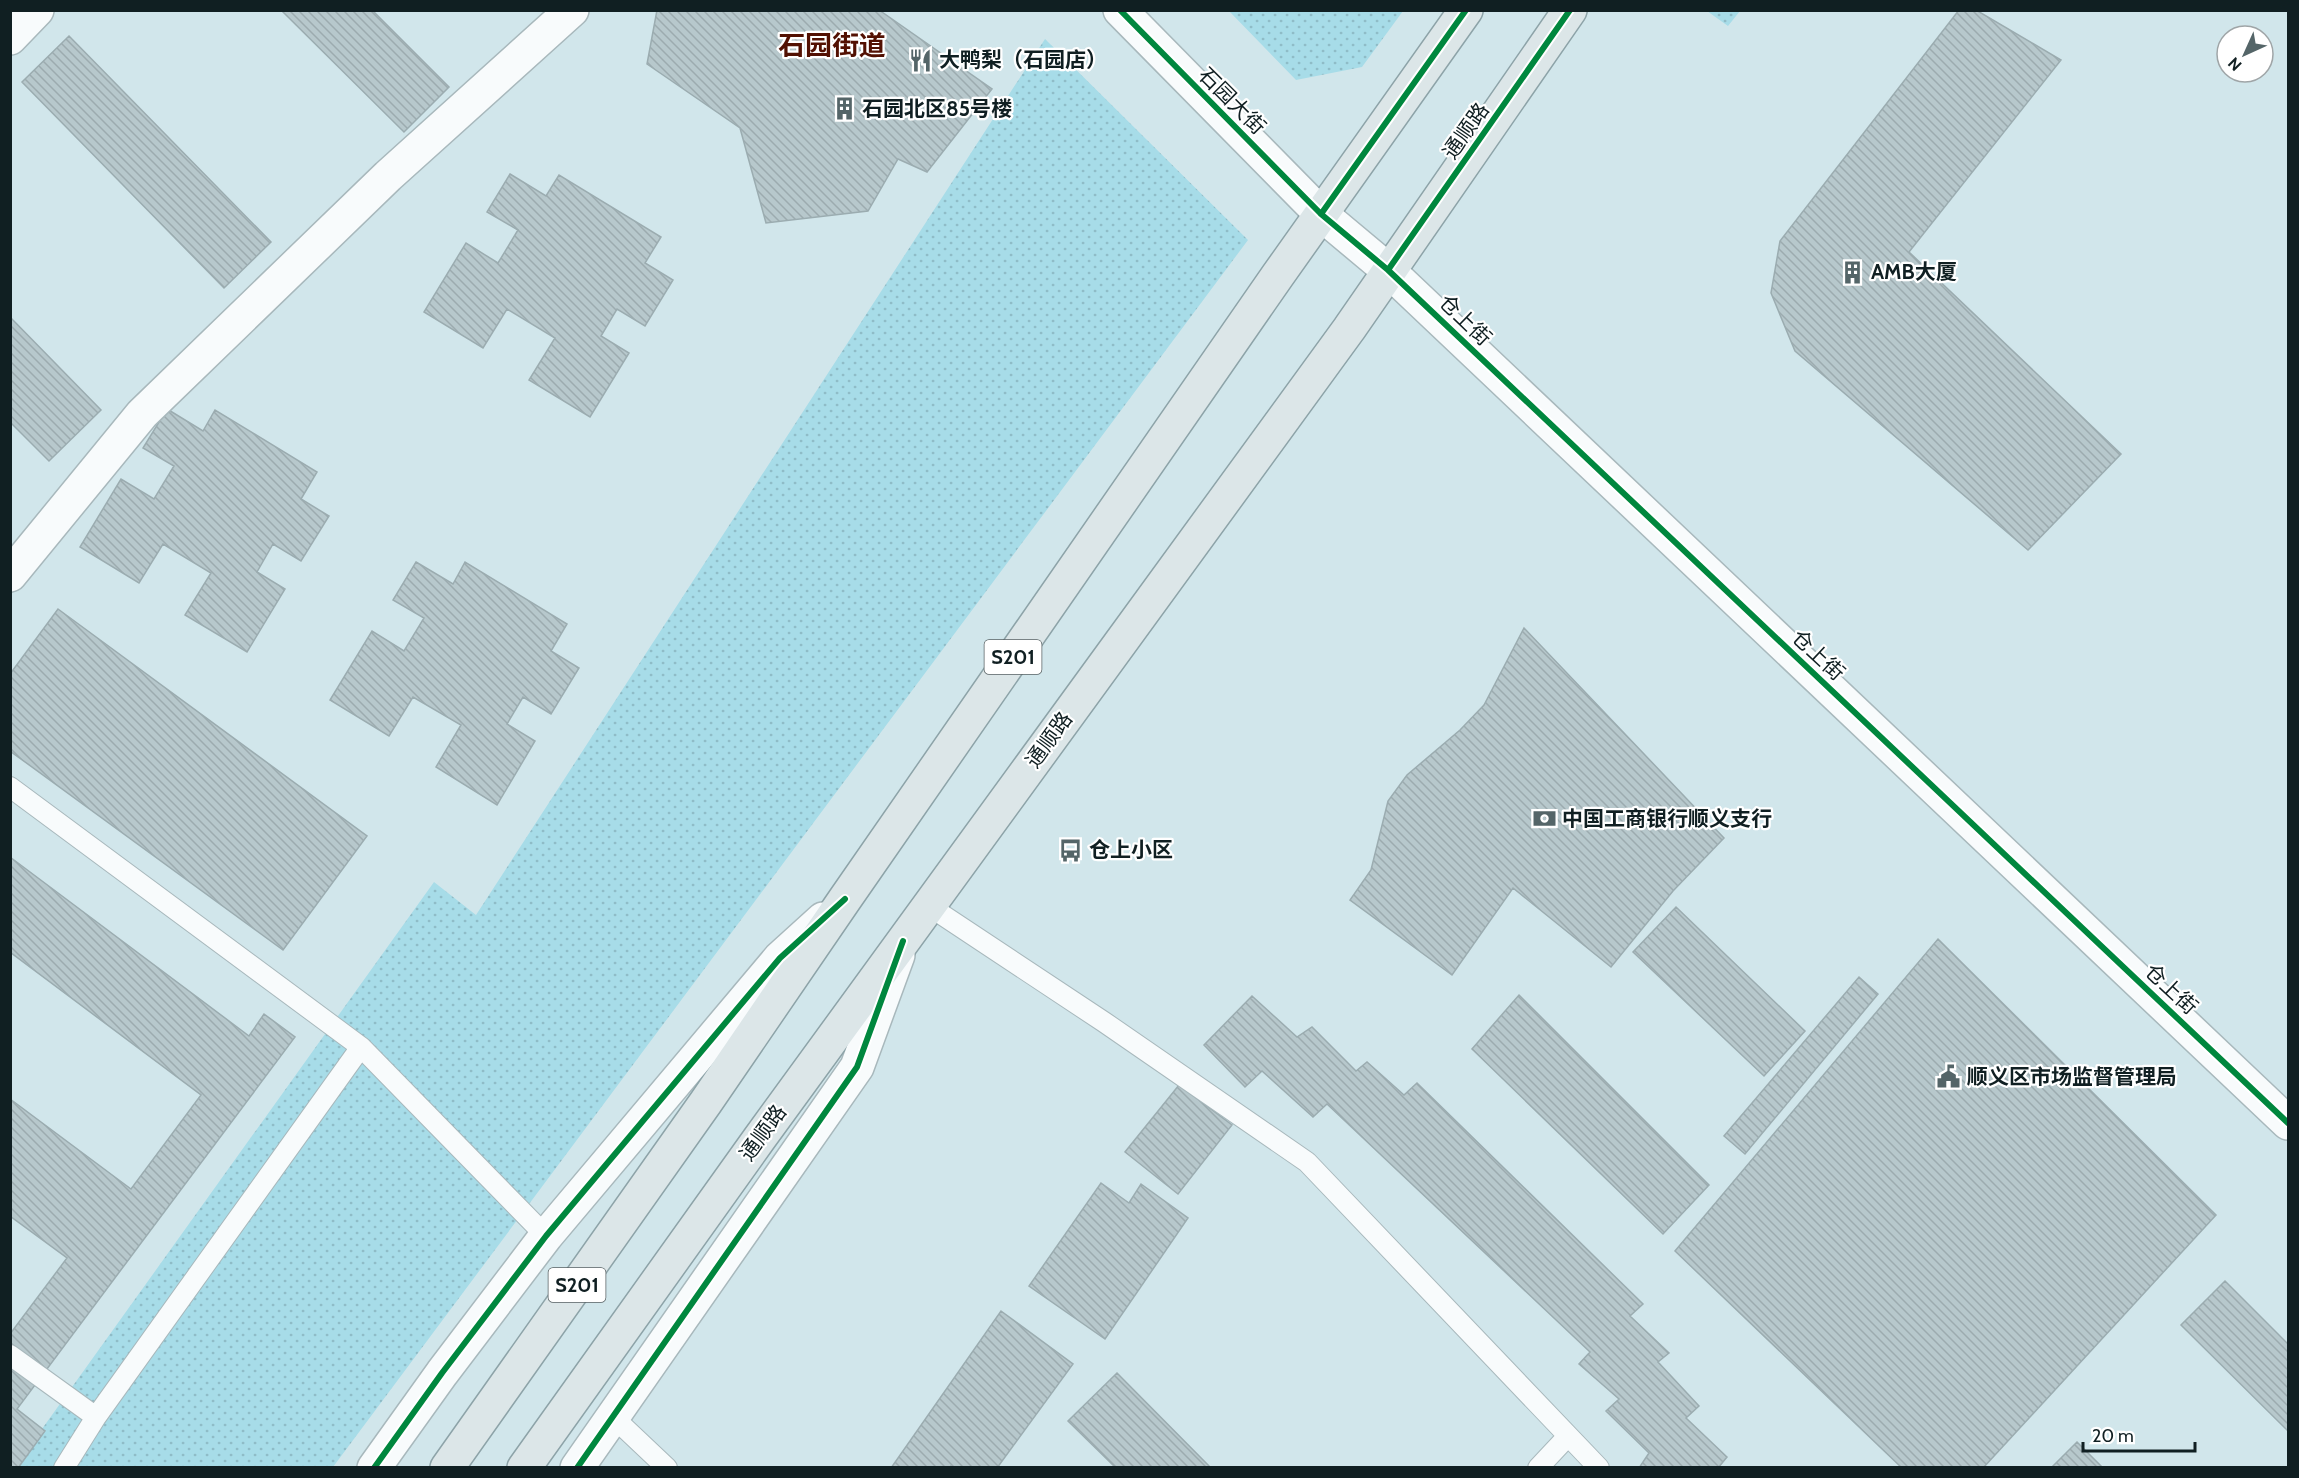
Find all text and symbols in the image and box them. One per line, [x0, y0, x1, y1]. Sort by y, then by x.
north arrow [2215, 24, 2275, 84]
district label: 石园街道 [778, 29, 886, 62]
restaurant icon: 大鸭梨（石园店） [908, 47, 934, 73]
place label: 大鸭梨（石园店） [939, 47, 1107, 72]
text: N [2224, 54, 2245, 75]
street label: 石园大街 [1194, 62, 1271, 139]
building icon: 石园北区85号楼 [831, 96, 857, 122]
place label: 石园北区85号楼 [862, 96, 1012, 121]
street label: 通顺路 [1437, 98, 1494, 164]
building icon: AMB大厦 [1840, 259, 1866, 285]
place label: AMB大厦 [1871, 259, 1957, 284]
street label: 仓上街 [1434, 289, 1497, 351]
street label: 仓上街 [1787, 624, 1850, 685]
road number: S201 [984, 640, 1042, 674]
street label: 通顺路 [1020, 707, 1077, 773]
bank icon: 中国工商银行顺义支行 [1531, 806, 1557, 832]
place label: 中国工商银行顺义支行 [1562, 806, 1772, 831]
bus stop icon: 仓上小区 [1058, 837, 1084, 863]
place label: 仓上小区 [1089, 837, 1173, 862]
street label: 仓上街 [2140, 958, 2203, 1019]
public building icon: 顺义区市场监督管理局 [1936, 1064, 1962, 1090]
place label: 顺义区市场监督管理局 [1967, 1064, 2177, 1089]
street label: 通顺路 [734, 1100, 791, 1166]
road number: S201 [548, 1268, 606, 1302]
scale bar [2083, 1415, 2196, 1453]
text: 20 m [2092, 1425, 2134, 1447]

